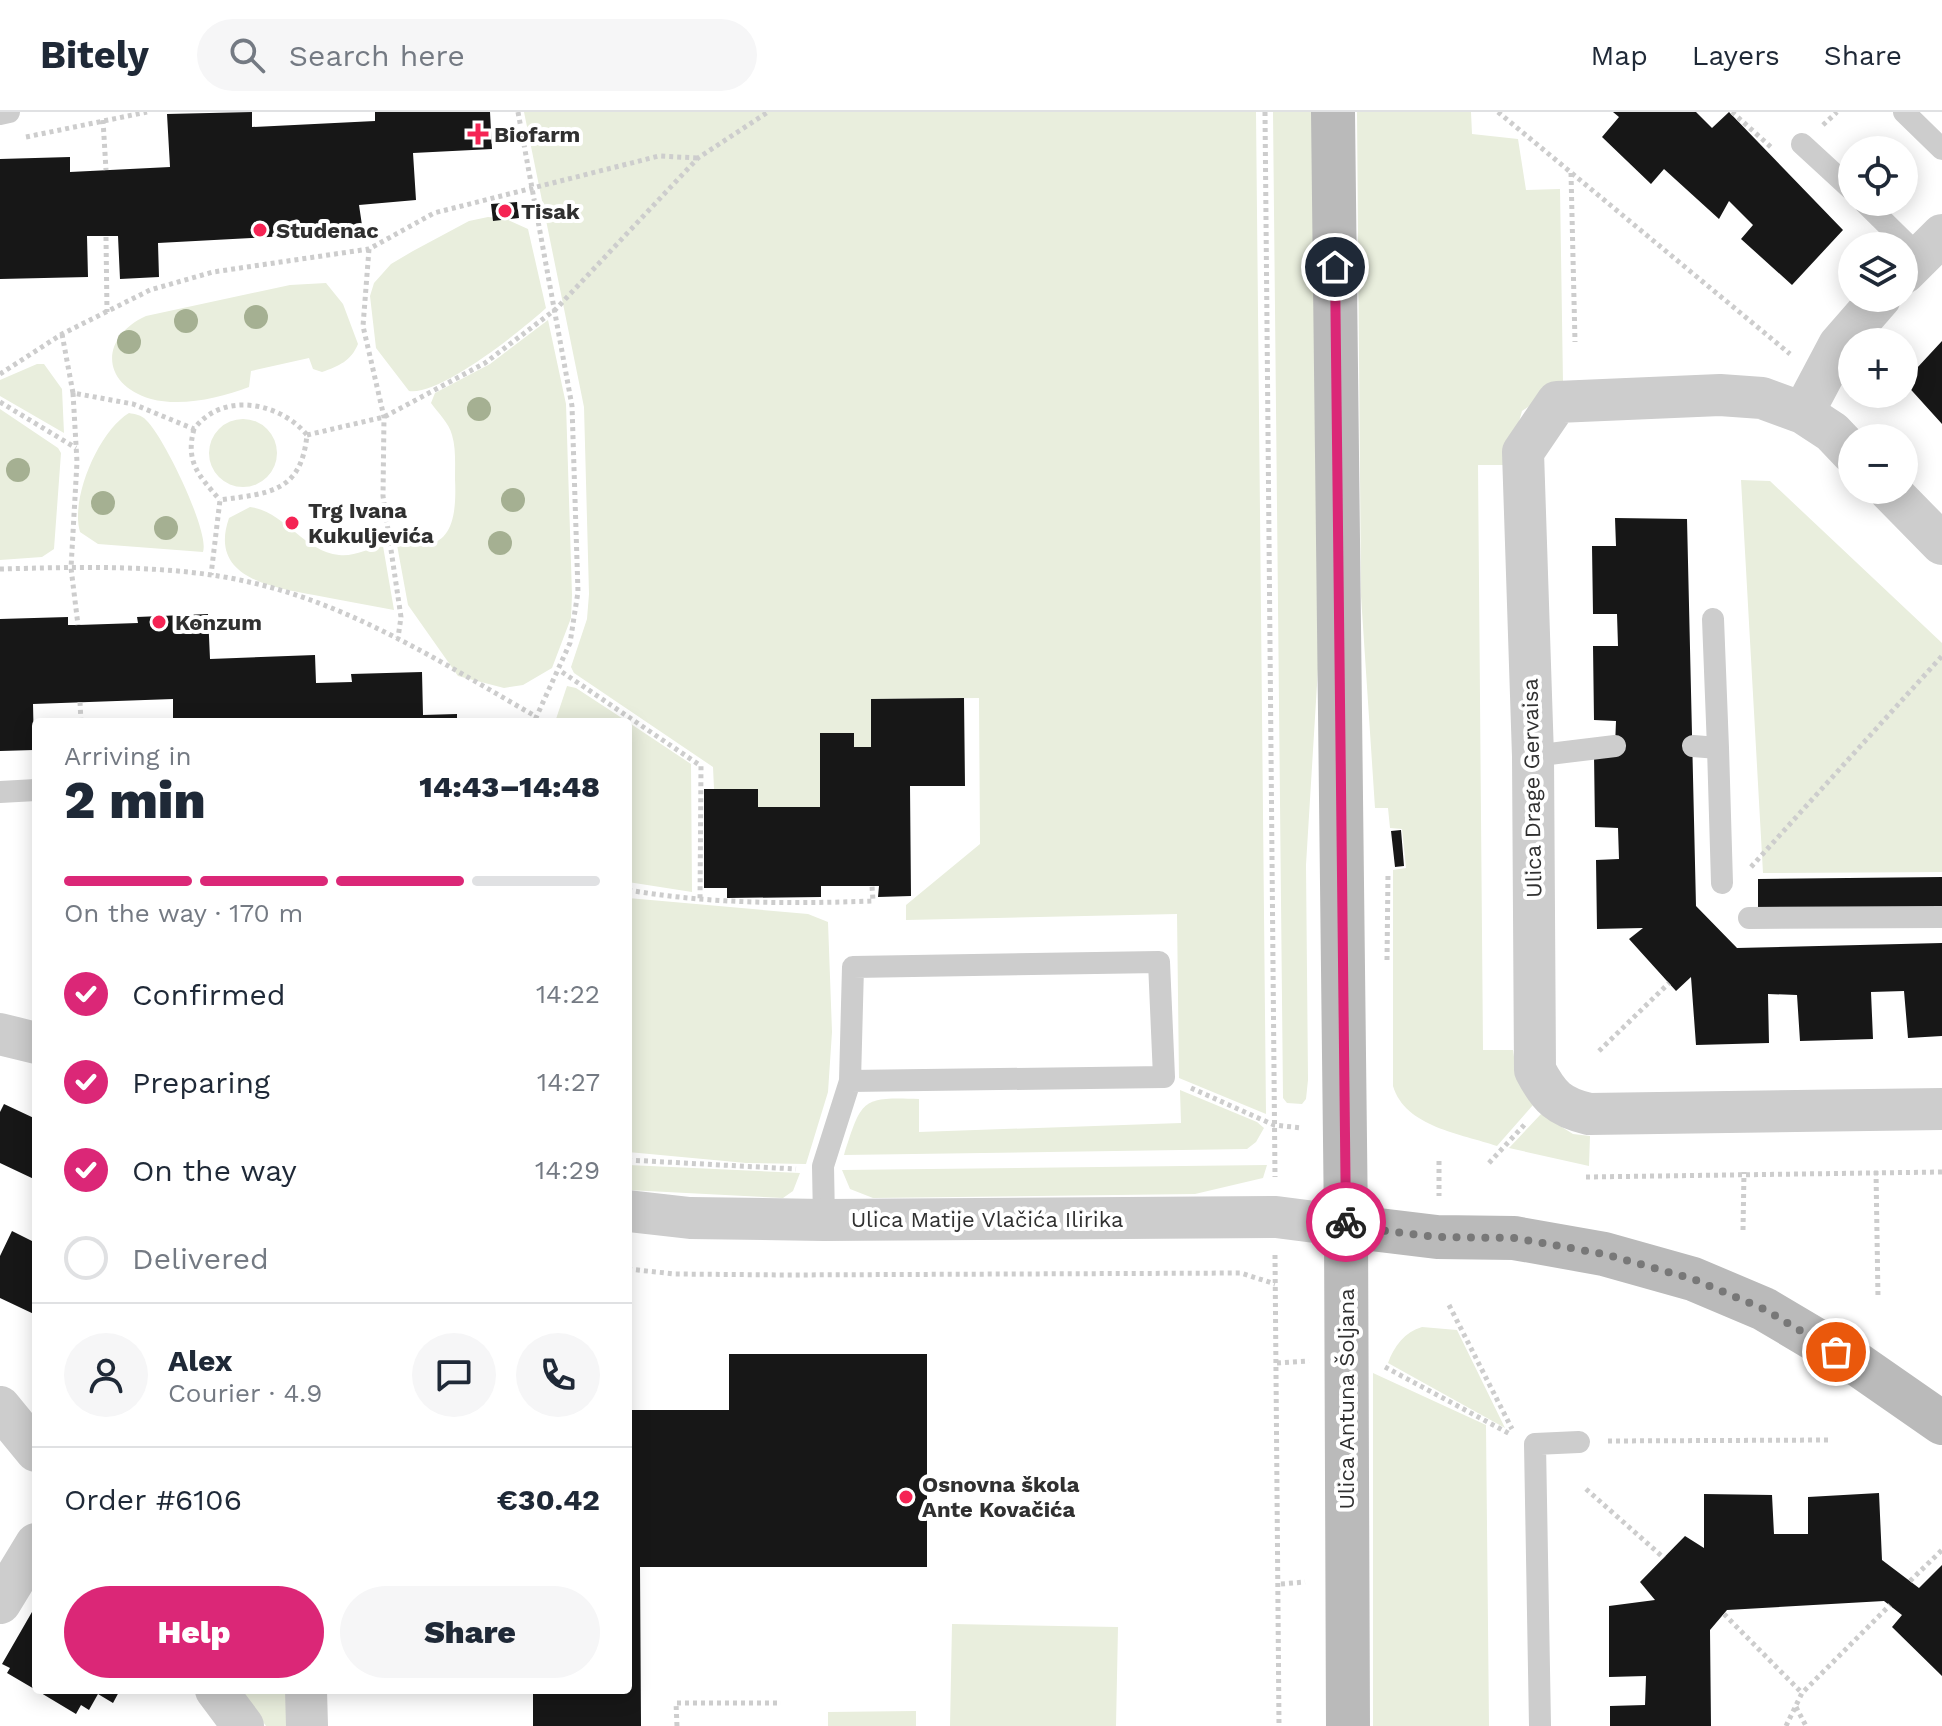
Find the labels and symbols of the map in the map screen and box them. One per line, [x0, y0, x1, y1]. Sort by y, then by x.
place label: Biofarm [494, 122, 580, 147]
marker: Biofarm [469, 125, 487, 143]
place label: Tisak [521, 199, 580, 224]
marker: Tisak [496, 202, 514, 220]
place label: Studenac [276, 218, 379, 243]
marker: Studenac [251, 221, 269, 239]
pin [1301, 233, 1369, 301]
place label: Trg Ivana Kukuljevića [308, 498, 434, 548]
marker: Trg Ivana Kukuljevića [283, 514, 301, 532]
place label: Konzum [175, 610, 262, 635]
marker: Konzum [150, 613, 168, 631]
street label: Ulica Drage Gervaisa [1518, 678, 1546, 898]
courier [1306, 1182, 1386, 1262]
street label: Ulica Matije Vlačića Ilirika [851, 1207, 1123, 1232]
street label: Ulica Antuna Šoljana [1334, 1288, 1359, 1510]
pin [1802, 1318, 1870, 1386]
place label: Osnovna škola Ante Kovačića [922, 1472, 1080, 1522]
marker: Osnovna škola Ante Kovačića [897, 1488, 915, 1506]

